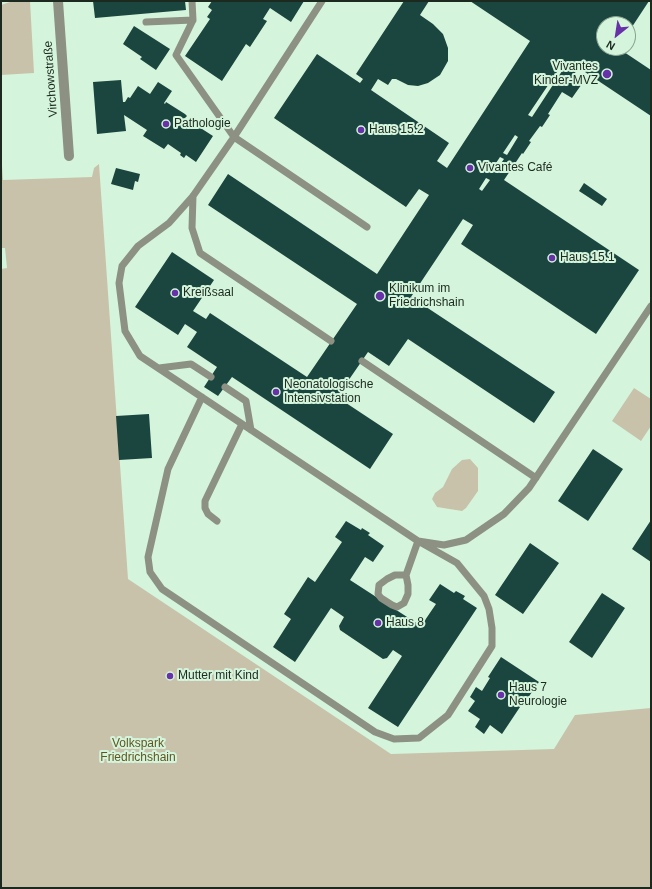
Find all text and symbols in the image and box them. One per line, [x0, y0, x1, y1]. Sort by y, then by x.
north arrow [596, 16, 636, 56]
text: N [604, 38, 617, 53]
street label: Virchowstraße [41, 40, 61, 118]
place label: Vivantes Kinder-MVZ [534, 60, 598, 88]
marker: Vivantes Kinder-MVZ [601, 68, 613, 80]
place label: Pathologie [174, 117, 231, 131]
marker: Pathologie [161, 119, 171, 129]
place label: Haus 15.2 [369, 123, 424, 137]
marker: Haus 15.2 [356, 125, 366, 135]
place label: Vivantes Café [478, 161, 552, 175]
marker: Vivantes Café [465, 163, 475, 173]
place label: Haus 15.1 [560, 251, 615, 265]
marker: Haus 15.1 [547, 253, 557, 263]
place label: Klinikum im Friedrichshain [389, 282, 464, 310]
place label: Kreißsaal [183, 286, 234, 300]
marker: Kreißsaal [170, 288, 180, 298]
marker: Klinikum im Friedrichshain [374, 290, 386, 302]
place label: Neonatologische Intensivstation [284, 378, 373, 406]
marker: Neonatologische Intensivstation [271, 387, 281, 397]
place label: Haus 8 [386, 616, 424, 630]
marker: Haus 8 [373, 618, 383, 628]
place label: Mutter mit Kind [178, 669, 259, 683]
marker: Mutter mit Kind [165, 671, 175, 681]
place label: Haus 7 Neurologie [509, 681, 567, 709]
marker: Haus 7 Neurologie [496, 690, 506, 700]
park label: Volkspark Friedrichshain [100, 737, 176, 765]

